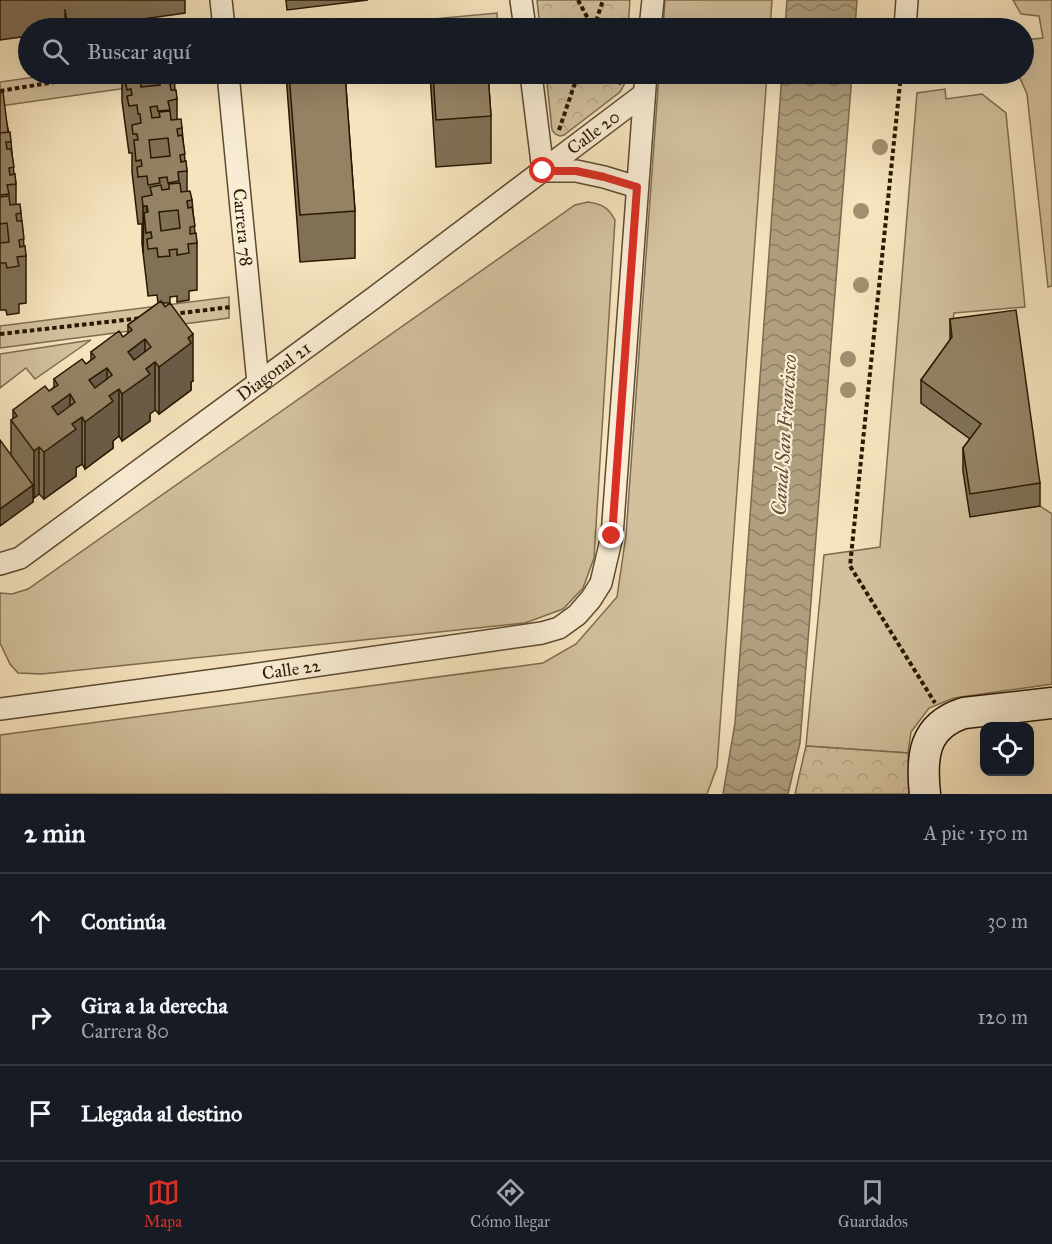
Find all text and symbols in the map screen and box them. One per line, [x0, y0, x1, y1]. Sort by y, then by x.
search box [18, 18, 1034, 84]
icon: search [39, 35, 72, 68]
text: Buscar aquí [87, 38, 190, 65]
street label: Calle 20 [563, 105, 624, 159]
route start [529, 157, 555, 183]
street label: Carrera 78 [228, 187, 258, 267]
street label: Diagonal 21 [233, 337, 315, 406]
water label: Canal San Francisco [766, 353, 802, 516]
route end [598, 522, 624, 548]
street label: Calle 22 [261, 654, 322, 684]
map controls [980, 722, 1034, 776]
button: locate [980, 722, 1034, 776]
text: 2 min [24, 817, 85, 849]
text: A pie · 150 m [924, 821, 1028, 845]
icon: ahead [24, 905, 57, 938]
text: Continúa [81, 908, 166, 935]
text: 30 m [987, 909, 1028, 933]
text: Gira a la derecha [81, 992, 228, 1019]
icon: right [24, 1001, 57, 1034]
text: 120 m [977, 1005, 1028, 1029]
text: Carrera 80 [81, 1019, 169, 1043]
icon: arrive [24, 1097, 57, 1130]
text: Llegada al destino [81, 1100, 242, 1127]
tab: Mapa [144, 1176, 182, 1231]
tab: Cómo llegar [470, 1176, 550, 1231]
tab: Guardados [838, 1176, 908, 1231]

